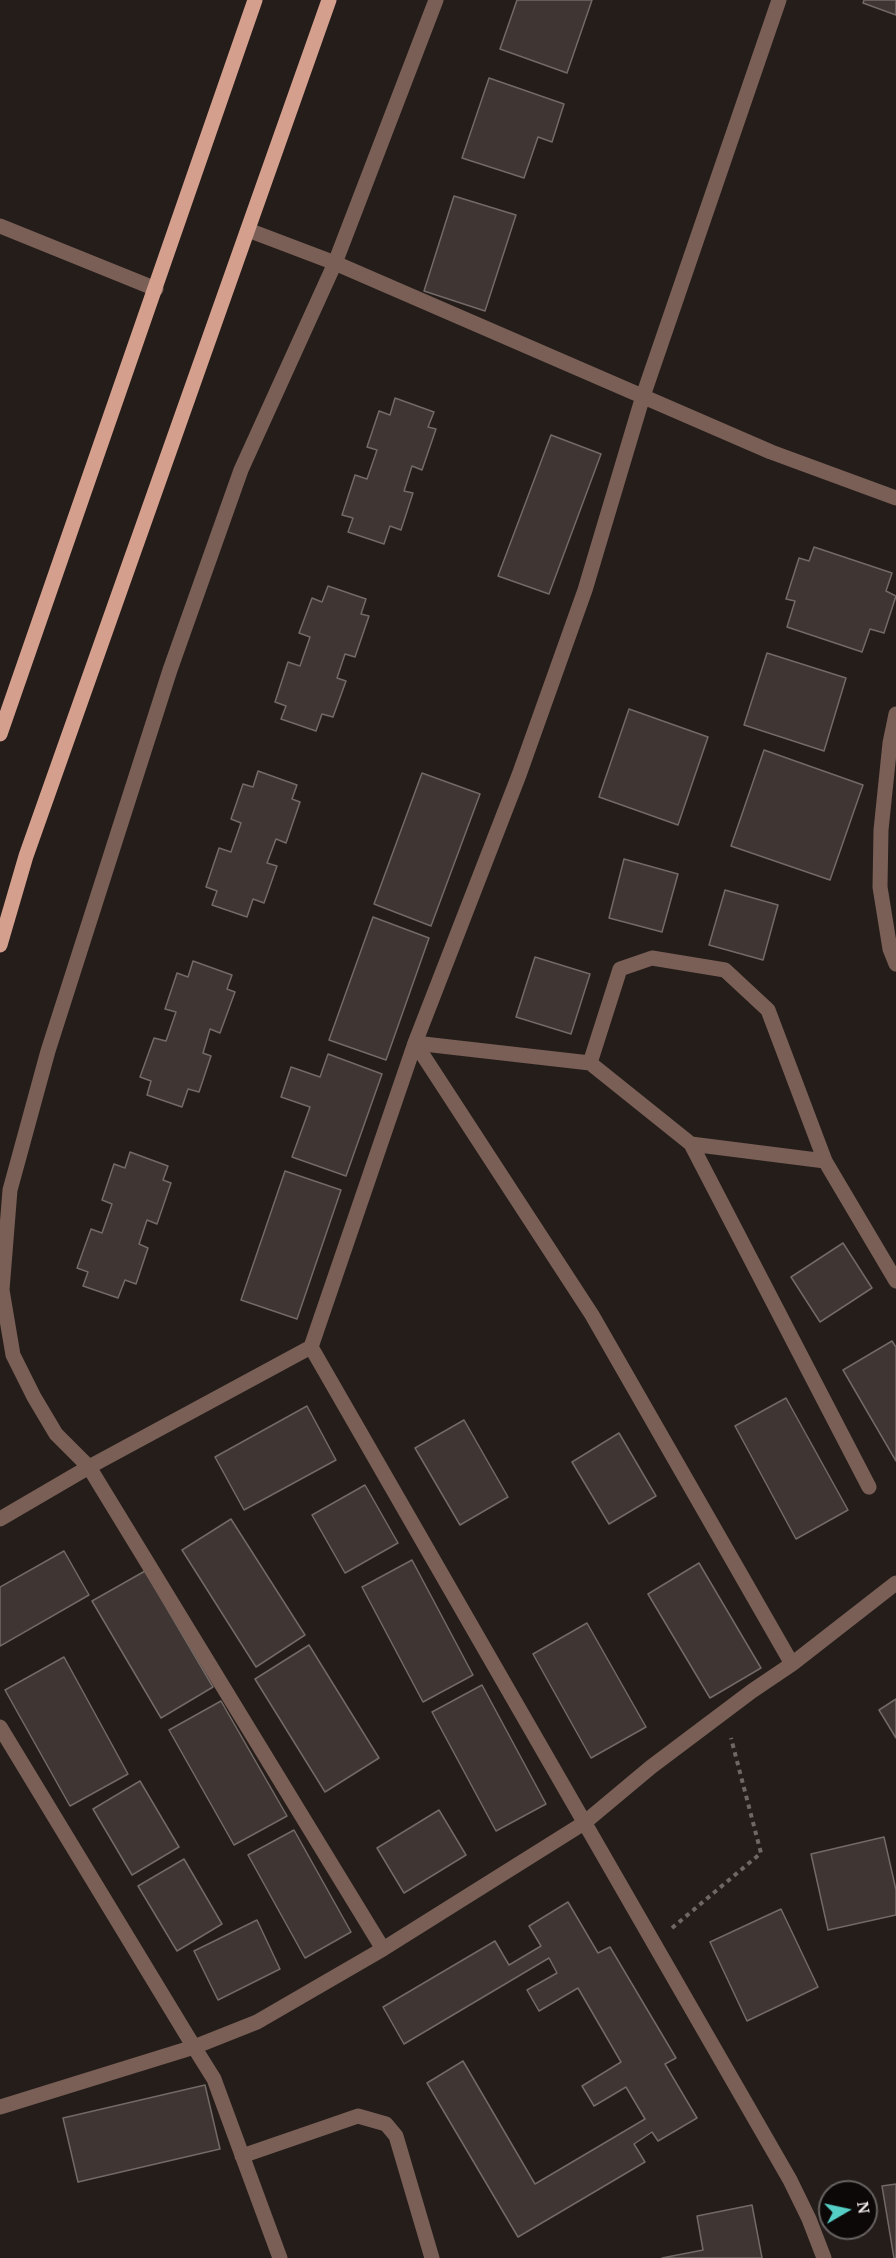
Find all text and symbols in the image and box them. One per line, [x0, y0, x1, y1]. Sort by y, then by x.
north arrow [818, 2180, 878, 2240]
text: N [852, 2200, 876, 2215]

